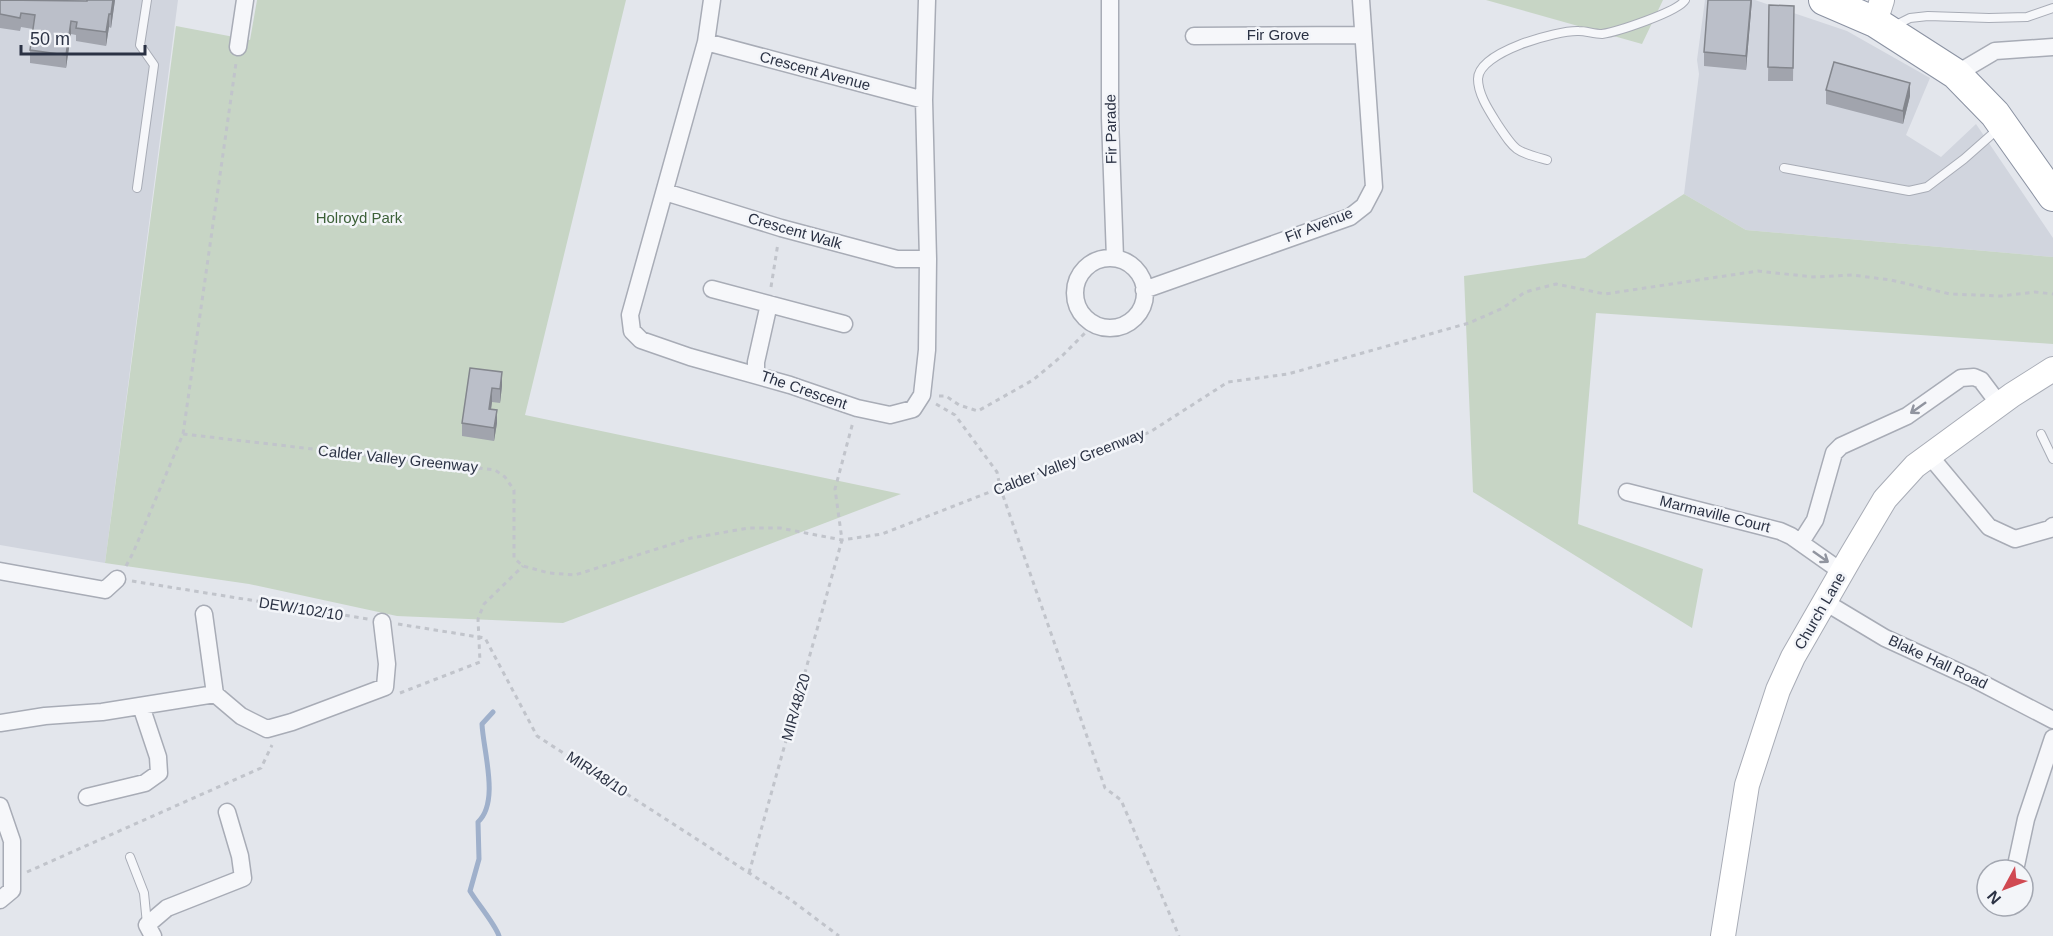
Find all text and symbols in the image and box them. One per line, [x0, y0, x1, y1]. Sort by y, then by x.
scale bar [21, 18, 146, 56]
street label: Fir Grove [1247, 26, 1309, 43]
text: 50 m [30, 29, 70, 49]
street label: Crescent Avenue [758, 48, 872, 93]
street label: Fir Parade [1101, 94, 1120, 164]
street label: Fir Avenue [1282, 204, 1355, 245]
park label: Holroyd Park [316, 209, 403, 226]
street label: Crescent Walk [746, 209, 845, 252]
street label: The Crescent [759, 367, 850, 412]
one-way arrow [1911, 402, 1927, 414]
street label: Calder Valley Greenway [991, 425, 1147, 498]
street label: Calder Valley Greenway [317, 442, 479, 475]
street label: Marmaville Court [1658, 492, 1773, 536]
one-way arrow [1813, 551, 1829, 563]
street label: Church Lane [1791, 569, 1848, 652]
street label: DEW/102/10 [258, 593, 344, 624]
street label: Blake Hall Road [1886, 631, 1991, 692]
street label: MIR/48/20 [778, 671, 813, 742]
street label: MIR/48/10 [564, 748, 631, 800]
north arrow [1975, 858, 2035, 918]
text: N [1984, 888, 2004, 907]

